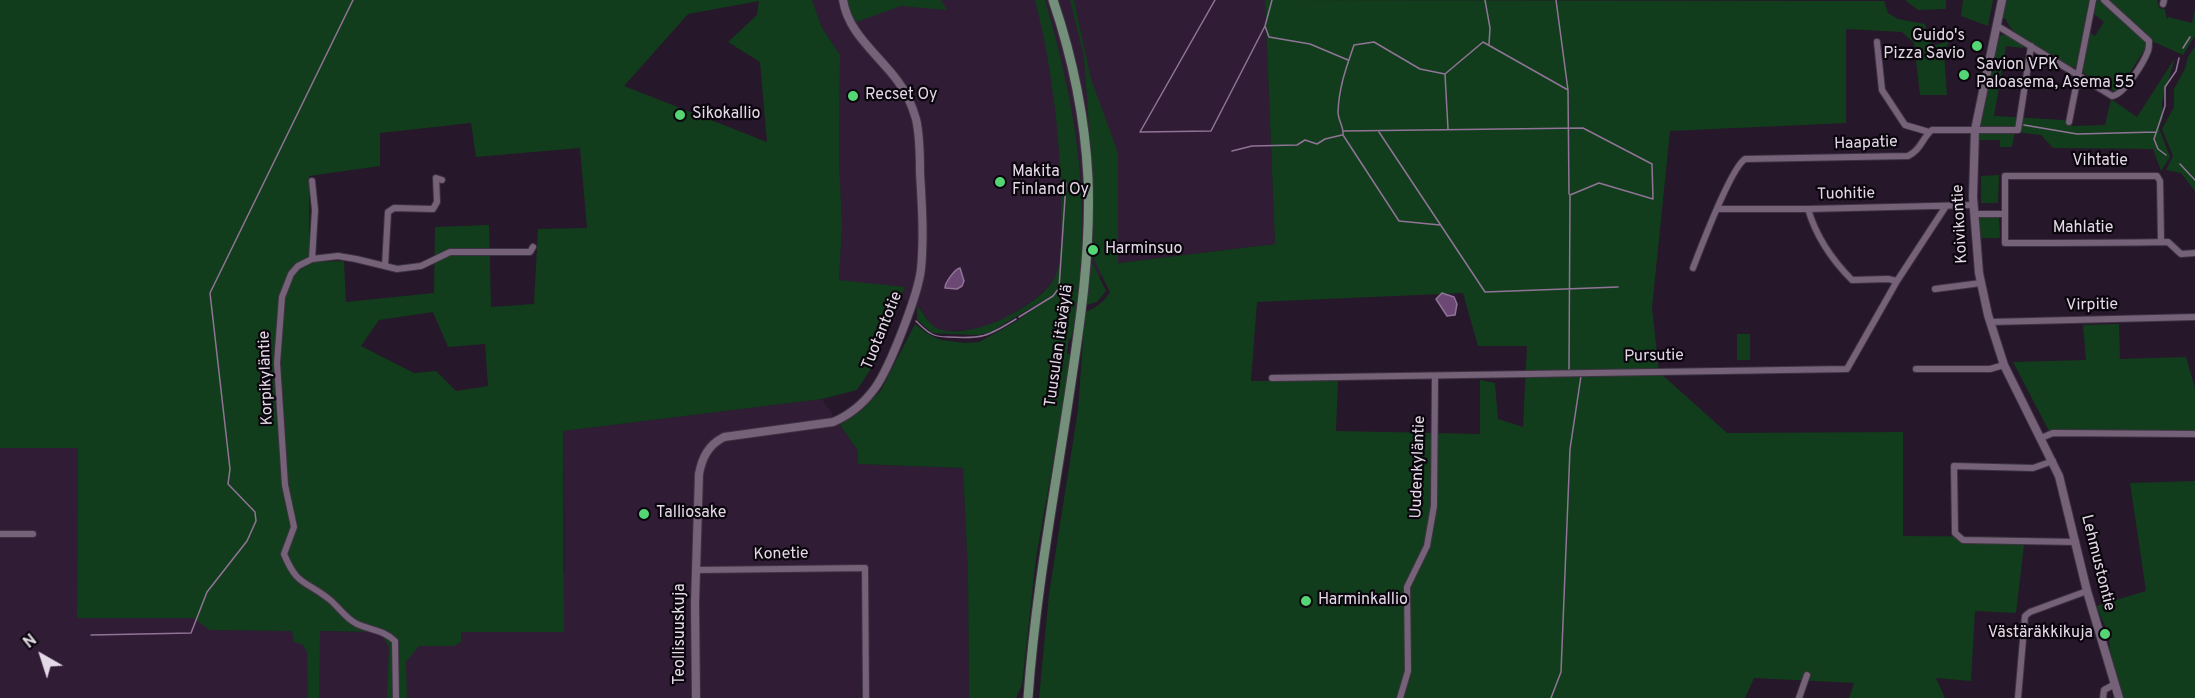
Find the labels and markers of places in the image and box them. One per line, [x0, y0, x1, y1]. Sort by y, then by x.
place label: Guido's Pizza Savio [1883, 27, 1965, 65]
marker: Guido's Pizza Savio [1970, 39, 1984, 53]
place label: Savion VPK Paloasema, Asema 55 [1976, 56, 2134, 94]
marker: Savion VPK Paloasema, Asema 55 [1957, 68, 1971, 82]
place label: Recset Oy [865, 86, 938, 106]
marker: Recset Oy [846, 89, 860, 103]
place label: Sikokallio [692, 105, 760, 125]
marker: Sikokallio [673, 108, 687, 122]
place label: Makita Finland Oy [1012, 163, 1089, 201]
marker: Makita Finland Oy [993, 175, 1007, 189]
place label: Harminsuo [1105, 240, 1182, 260]
marker: Harminsuo [1086, 243, 1100, 257]
place label: Talliosake [656, 504, 726, 524]
marker: Talliosake [637, 507, 651, 521]
place label: Harminkallio [1318, 591, 1408, 611]
marker: Harminkallio [1299, 594, 1313, 608]
place label: Västäräkkikuja [1988, 624, 2093, 644]
marker: Västäräkkikuja [2098, 627, 2112, 641]

